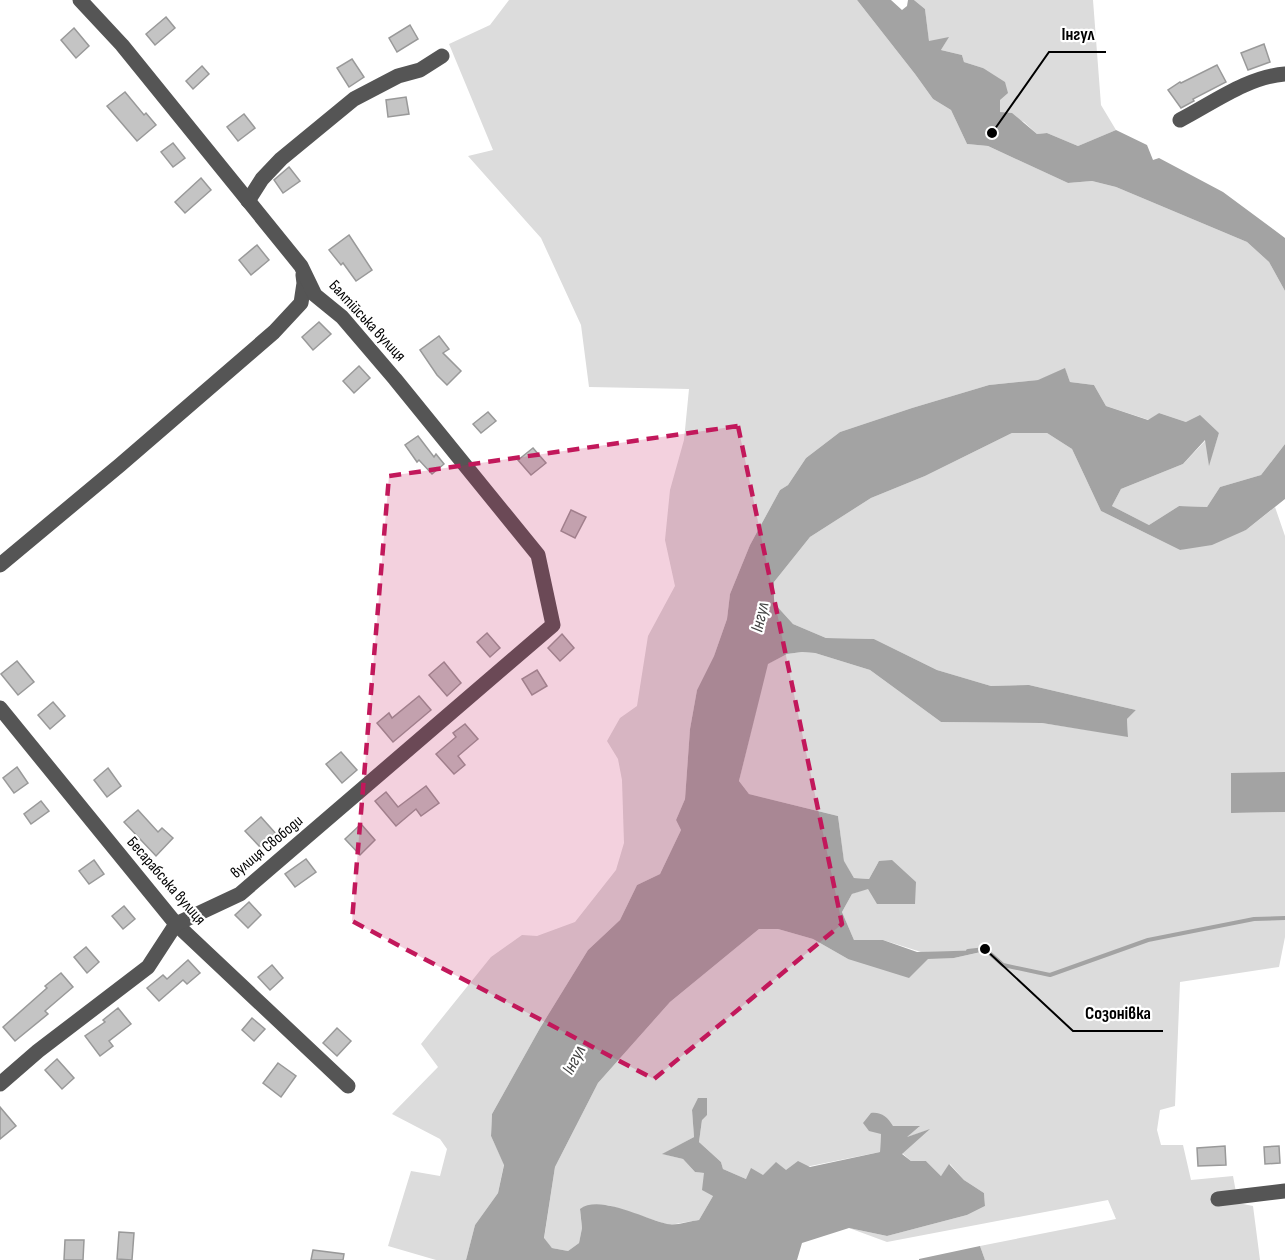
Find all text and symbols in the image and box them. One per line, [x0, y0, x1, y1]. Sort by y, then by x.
callout: Інгул [1049, 16, 1106, 52]
text: Інгул [1061, 24, 1095, 45]
street label: Балтійська вулиця [325, 276, 409, 366]
water label: Інгул [746, 600, 774, 634]
street label: вулиця Свободи [227, 811, 307, 883]
street label: Бесарабська вулиця [123, 833, 209, 929]
callout: Созонівка [1073, 995, 1163, 1031]
text: Созонівка [1085, 1003, 1151, 1024]
water label: Інгул [558, 1042, 590, 1078]

